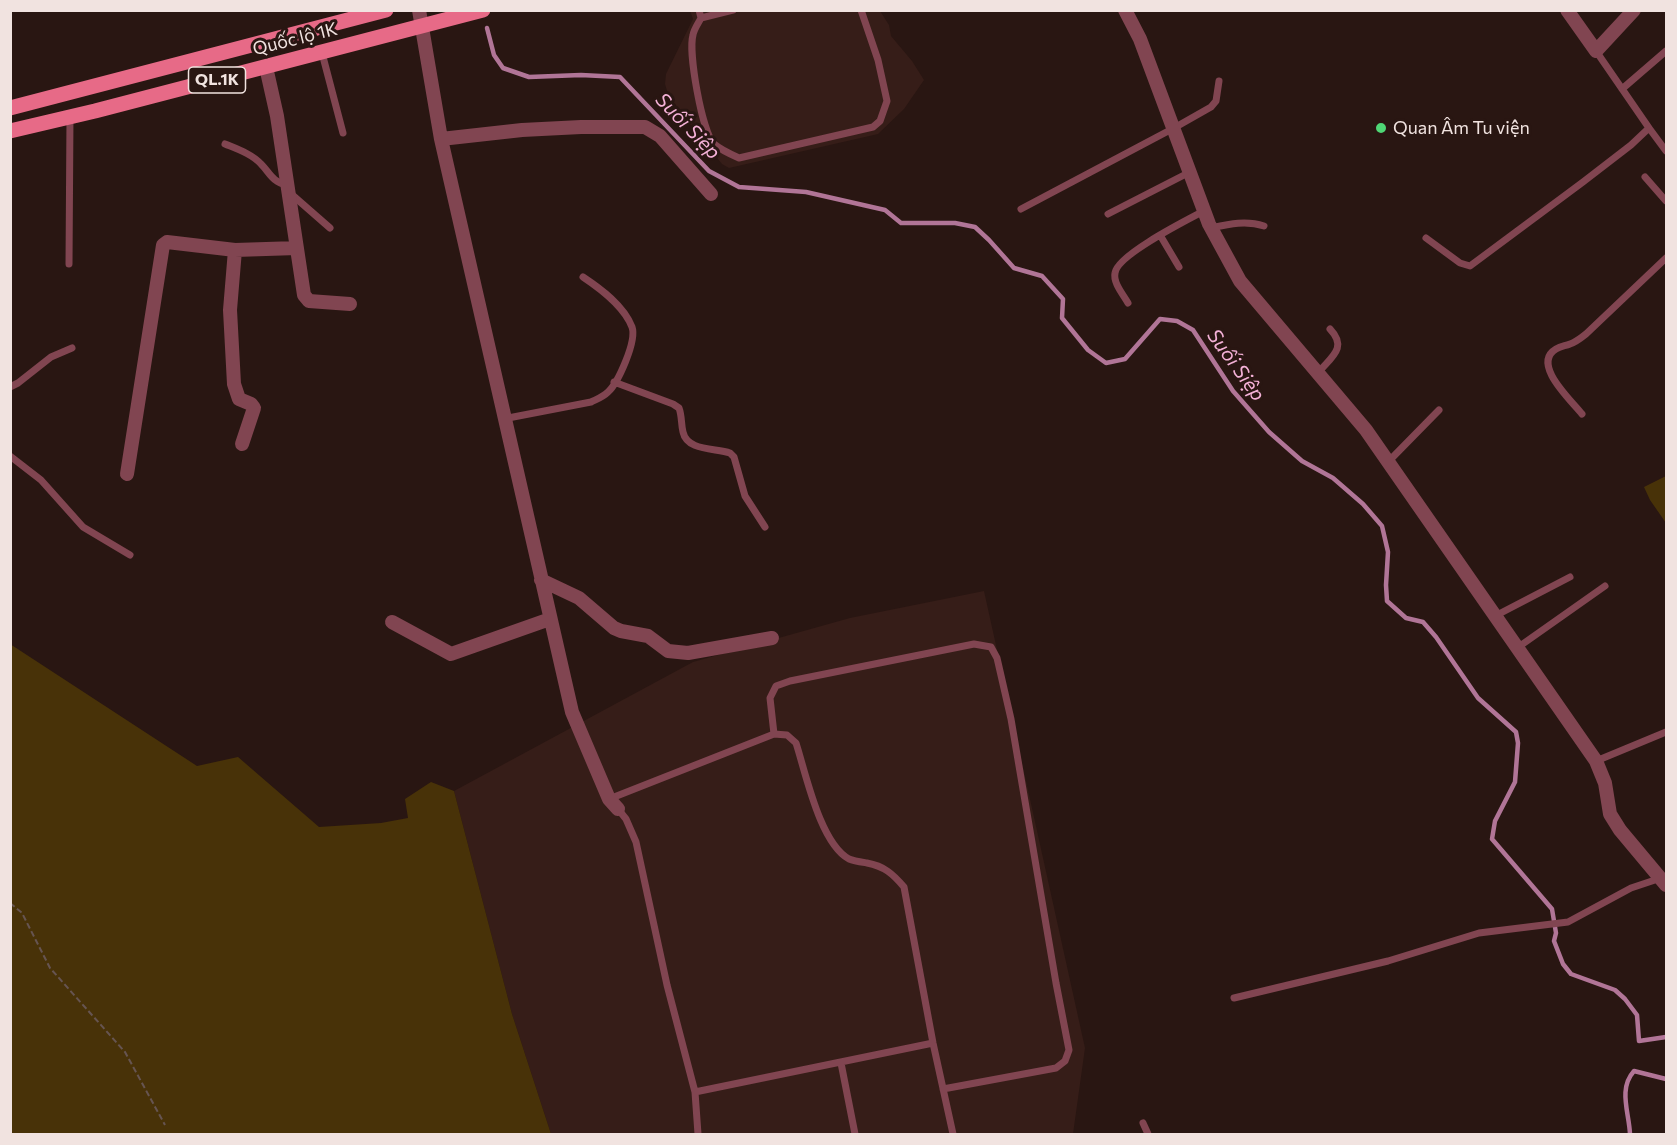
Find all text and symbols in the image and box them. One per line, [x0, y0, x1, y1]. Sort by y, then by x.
street label: Quốc lộ 1K [250, 18, 340, 60]
road number: QL.1K [188, 67, 246, 93]
water label: Suối Siệp [651, 88, 725, 164]
place label: Quan Âm Tu viện [1393, 117, 1530, 139]
marker: Quan Âm Tu viện [1374, 121, 1388, 135]
water label: Suối Siệp [1202, 324, 1270, 406]

